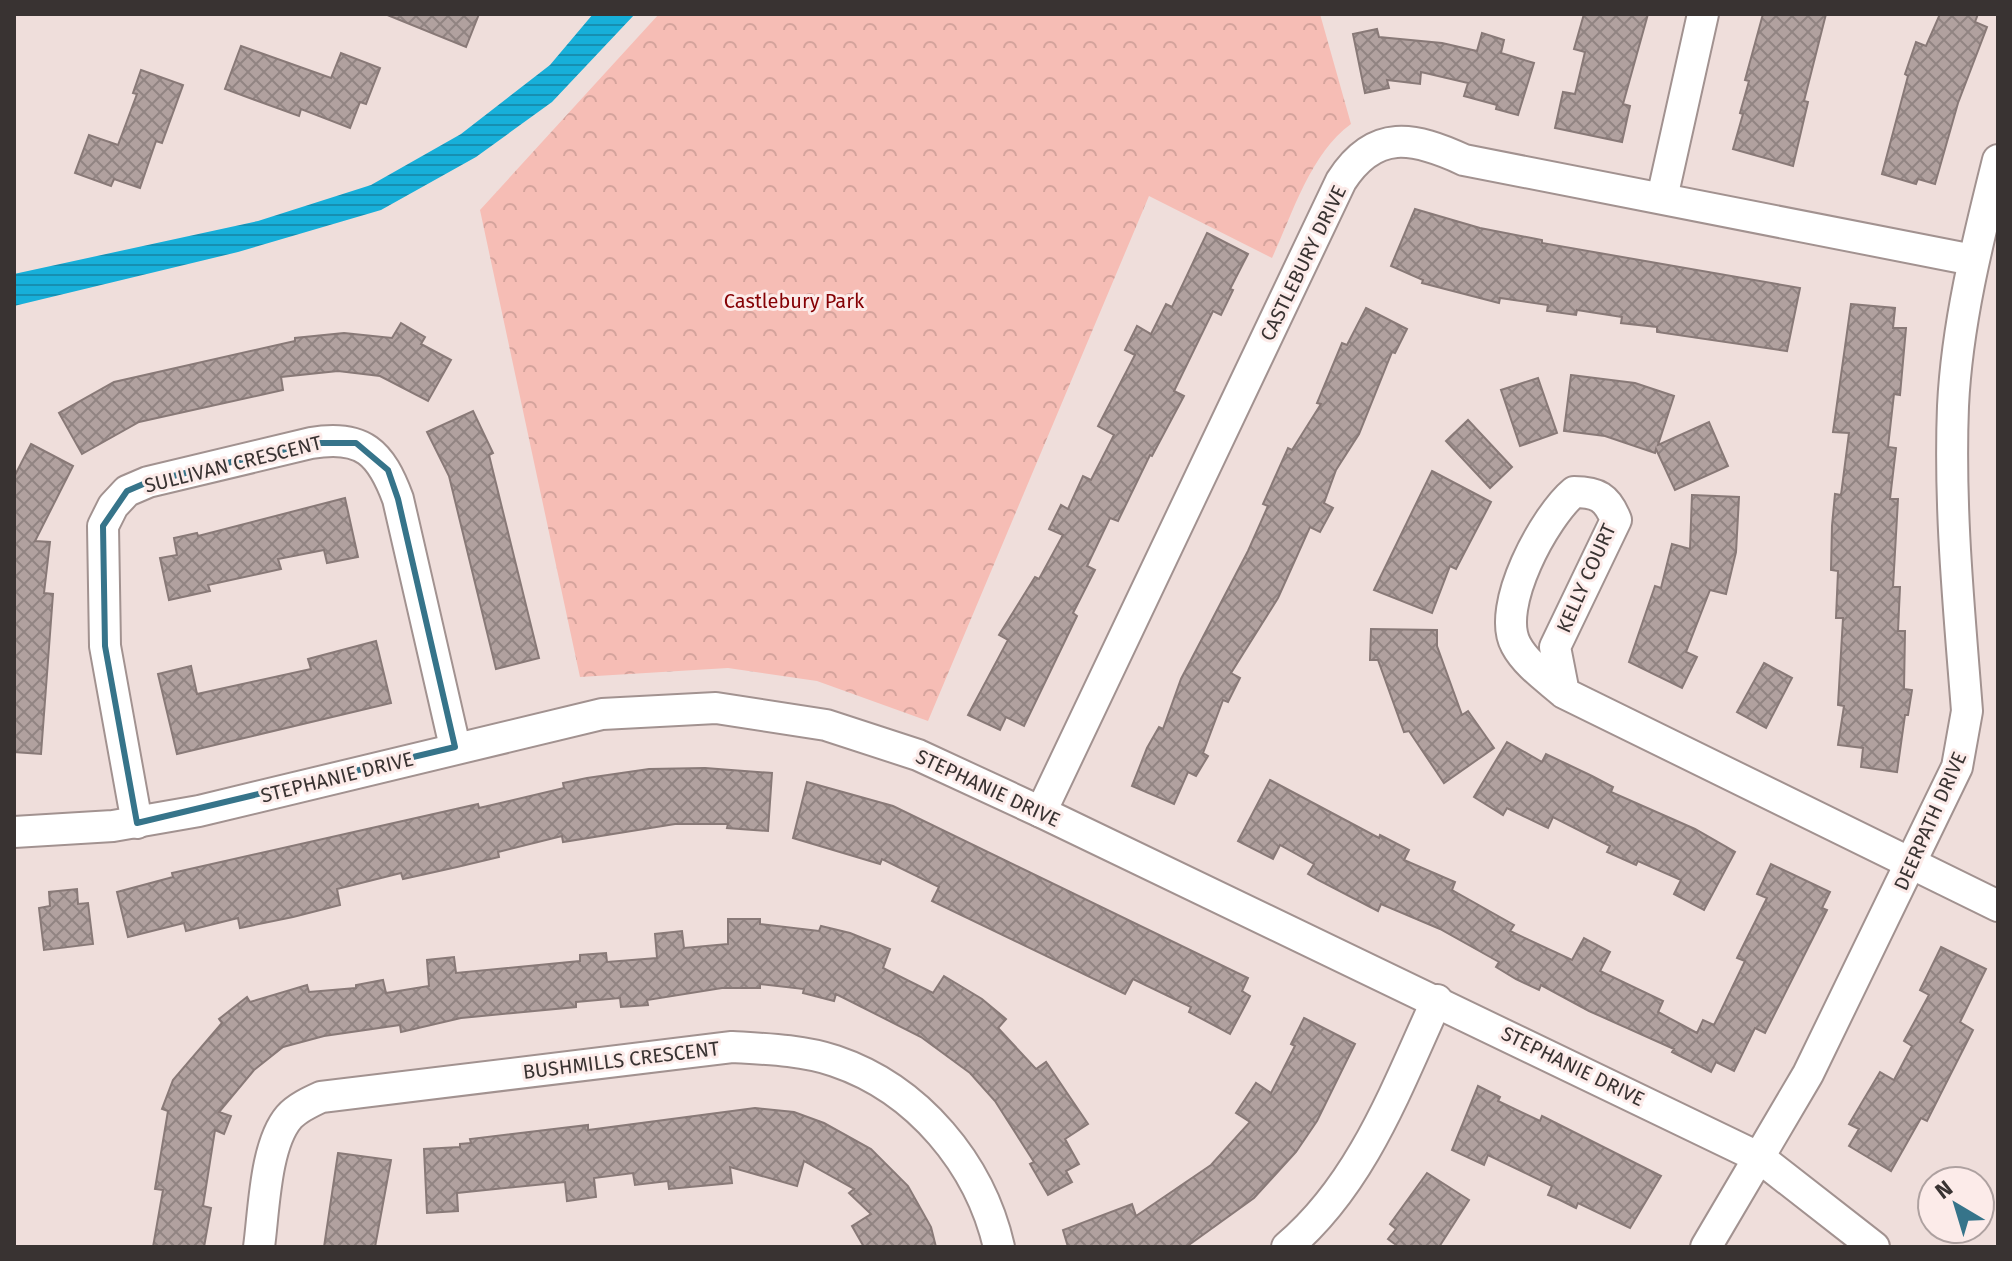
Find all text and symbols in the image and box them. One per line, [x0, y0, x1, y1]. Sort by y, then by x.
street label: CASTLEBURY DRIVE [1255, 181, 1351, 345]
park label: Castlebury Park [724, 289, 865, 313]
street label: SULLIVAN CRESCENT [142, 430, 325, 498]
street label: KELLY COURT [1551, 519, 1621, 636]
street label: STEPHANIE DRIVE [912, 744, 1064, 832]
street label: STEPHANIE DRIVE [258, 746, 416, 808]
street label: DEERPATH DRIVE [1889, 748, 1971, 894]
street label: STEPHANIE DRIVE [1497, 1021, 1649, 1111]
street label: BUSHMILLS CRESCENT [521, 1036, 721, 1084]
north arrow [1916, 1165, 1996, 1245]
text: N [1930, 1175, 1958, 1205]

